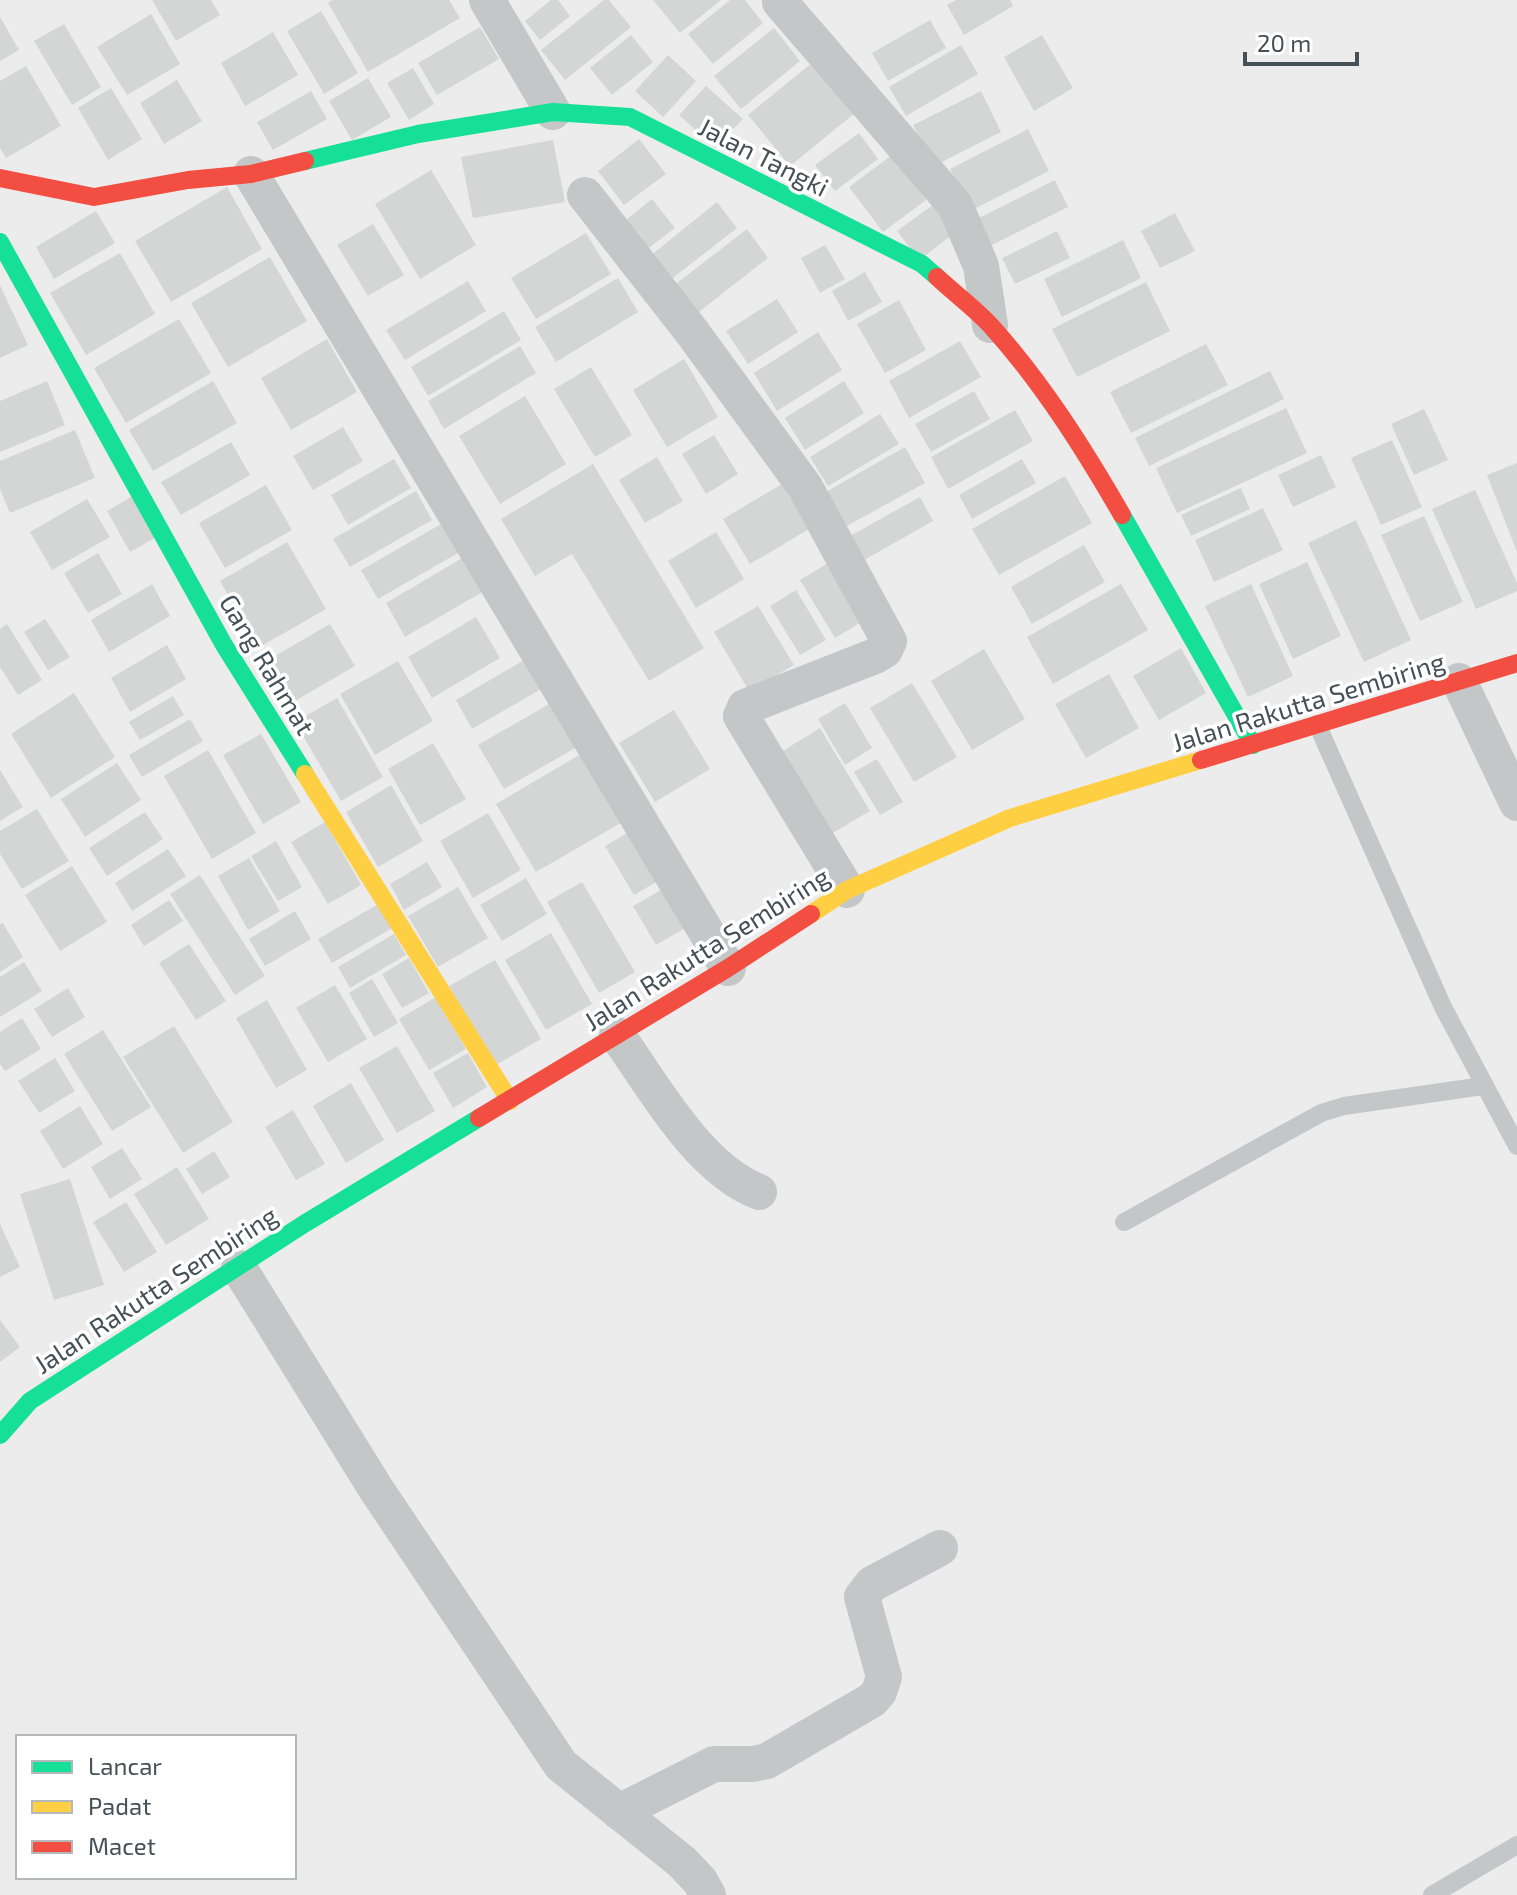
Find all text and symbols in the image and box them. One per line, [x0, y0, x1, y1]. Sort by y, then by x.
scale bar [1245, 16, 1357, 66]
text: 20 m [1257, 28, 1311, 57]
street label: Jalan Tangki [694, 110, 834, 202]
street label: Gang Rahmat [214, 588, 322, 740]
street label: Jalan Rakutta Sembiring [1168, 645, 1448, 757]
street label: Jalan Rakutta Sembiring [578, 860, 834, 1036]
street label: Jalan Rakutta Sembiring [28, 1199, 282, 1379]
legend [16, 1735, 296, 1879]
text: Lancar [88, 1751, 162, 1780]
text: Padat [88, 1791, 151, 1820]
text: Macet [88, 1831, 156, 1860]

